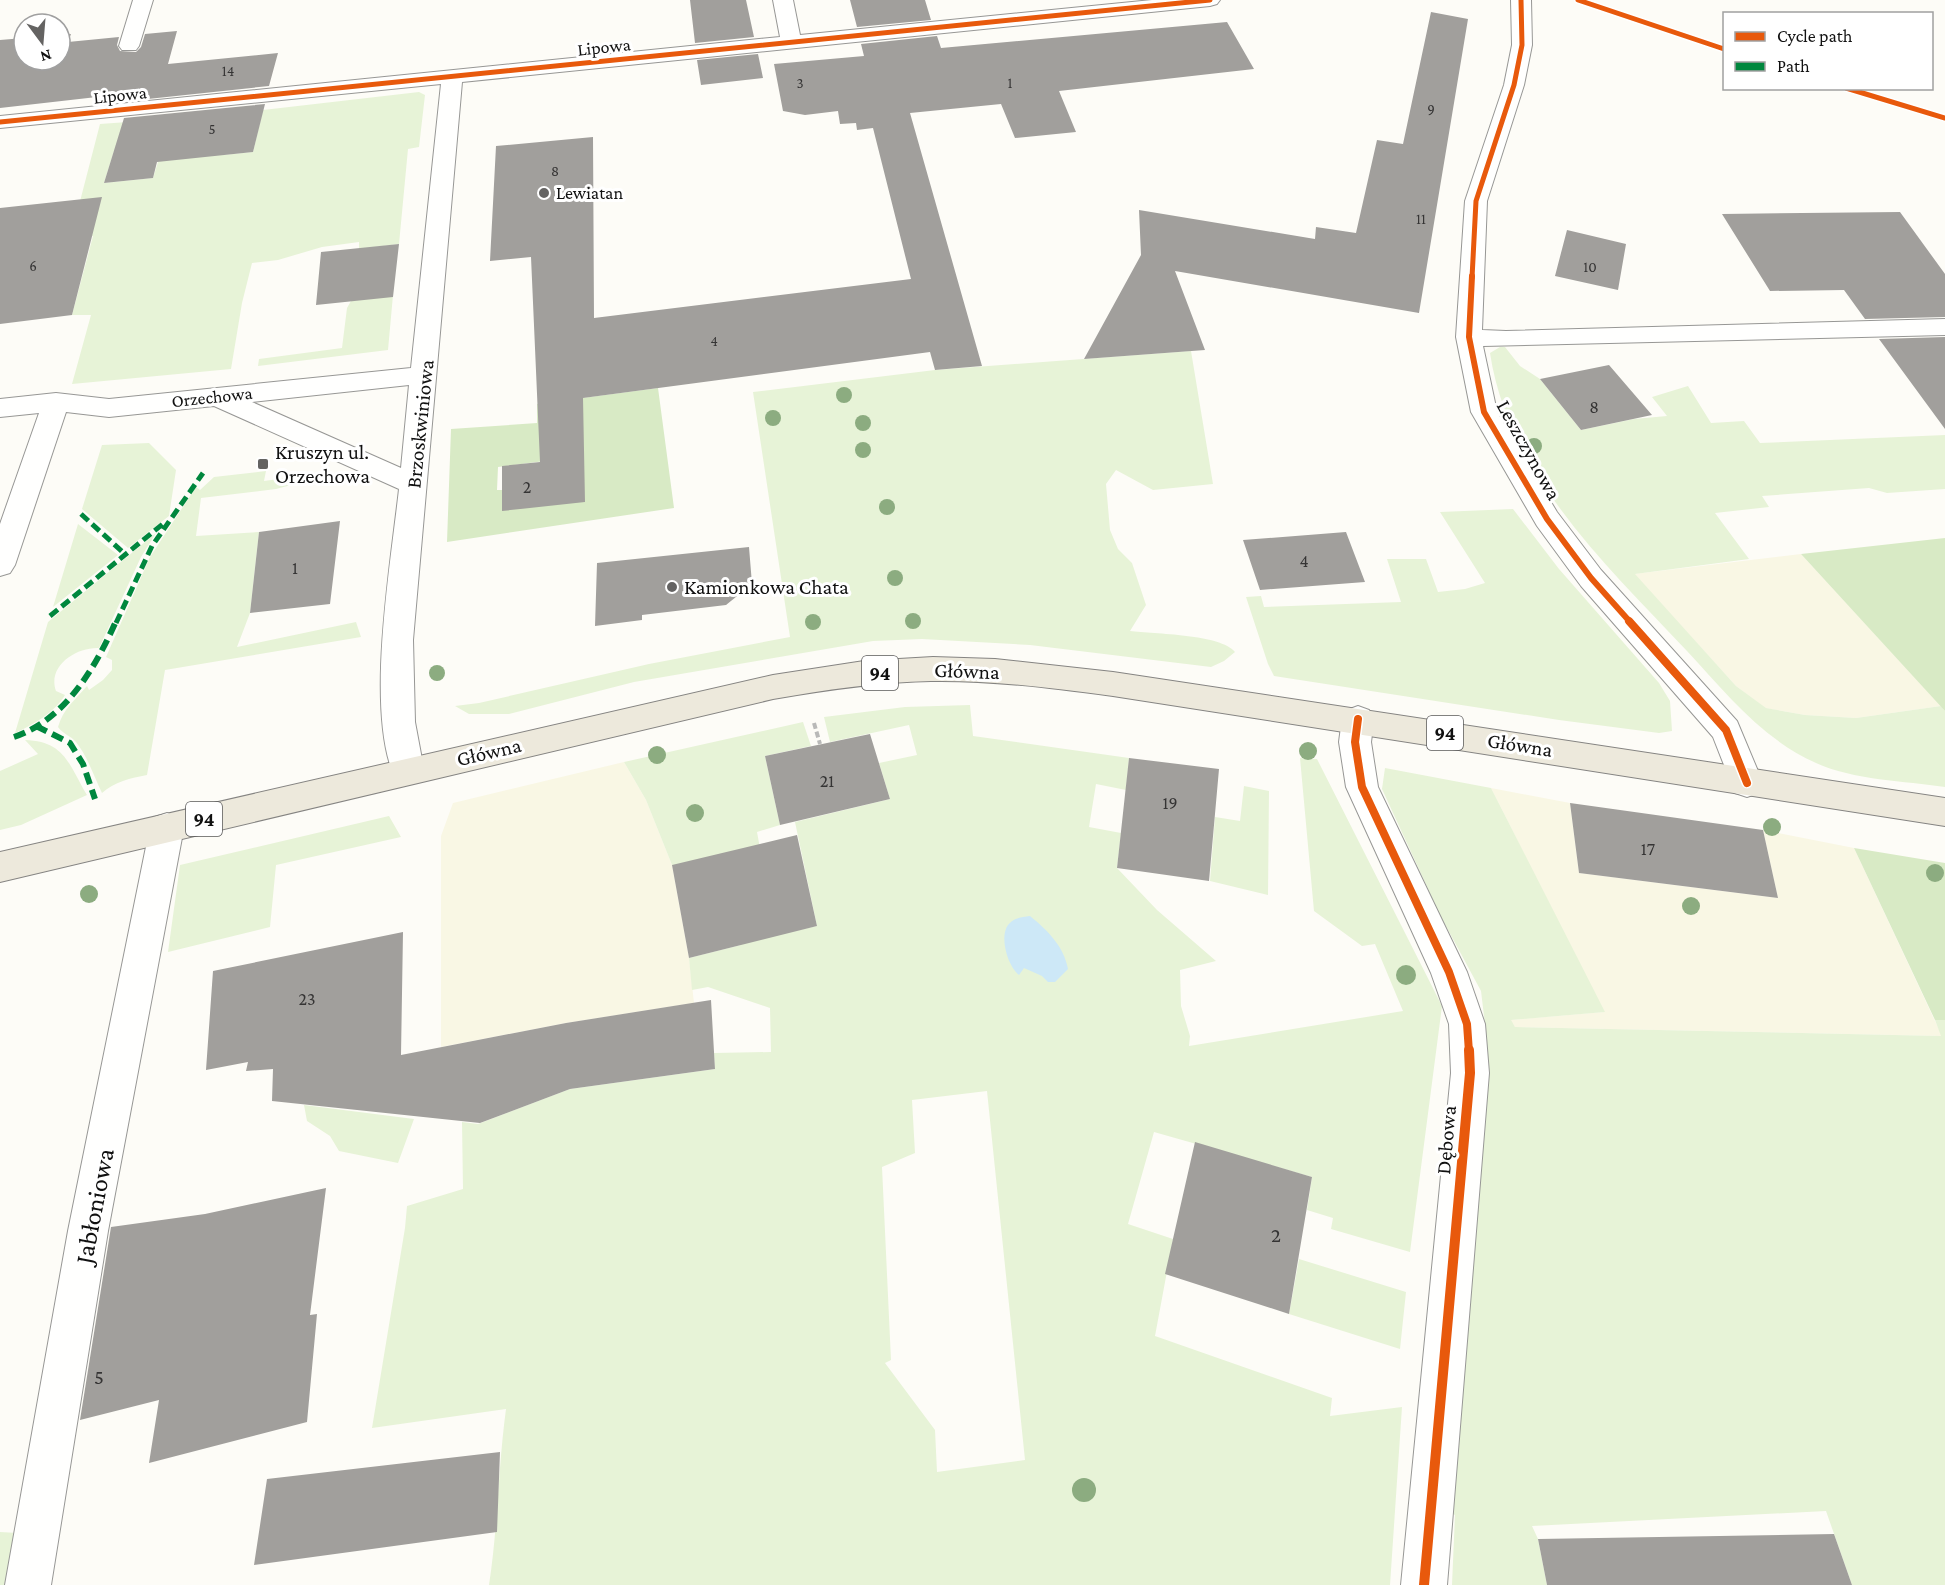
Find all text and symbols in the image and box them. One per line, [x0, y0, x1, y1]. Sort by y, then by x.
north arrow [12, 12, 72, 72]
legend [1723, 12, 1933, 90]
text: Cycle path [1777, 26, 1853, 46]
street label: Lipowa [576, 34, 632, 60]
text: N [38, 46, 54, 66]
text: Path [1777, 56, 1810, 76]
house number: 14 [222, 63, 234, 79]
house number: 3 [796, 75, 804, 91]
house number: 1 [1008, 75, 1013, 91]
street label: Lipowa [92, 82, 148, 108]
house number: 9 [1427, 101, 1435, 117]
house number: 5 [208, 121, 216, 137]
house number: 8 [551, 163, 559, 179]
place label: Lewiatan [556, 183, 623, 203]
marker: Lewiatan [537, 186, 551, 200]
house number: 11 [1416, 211, 1426, 227]
house number: 6 [29, 258, 37, 274]
house number: 10 [1583, 259, 1597, 275]
house number: 4 [710, 333, 718, 349]
street label: Brzoskwiniowa [401, 358, 439, 490]
street label: Orzechowa [171, 383, 253, 411]
street label: Leszczynowa [1492, 396, 1566, 504]
house number: 8 [1589, 397, 1599, 417]
place label: Kruszyn ul. Orzechowa [275, 440, 370, 488]
marker: Kruszyn ul. Orzechowa [256, 457, 270, 471]
house number: 2 [523, 477, 531, 497]
house number: 4 [1299, 551, 1309, 571]
house number: 1 [292, 558, 298, 578]
place label: Kamionkowa Chata [684, 575, 849, 599]
marker: Kamionkowa Chata [665, 580, 679, 594]
road number: 94 [862, 656, 898, 690]
street label: Główna [934, 658, 1001, 684]
road number: 94 [1427, 716, 1463, 750]
street label: Główna [1486, 728, 1555, 762]
street label: Główna [454, 733, 524, 771]
house number: 21 [820, 771, 834, 791]
house number: 19 [1162, 793, 1178, 813]
road number: 94 [186, 802, 222, 836]
house number: 17 [1641, 839, 1655, 859]
house number: 23 [298, 989, 316, 1009]
street label: Dębowa [1431, 1104, 1461, 1176]
street label: Jabłoniowa [69, 1146, 120, 1268]
house number: 2 [1271, 1223, 1281, 1247]
house number: 5 [94, 1365, 104, 1389]

